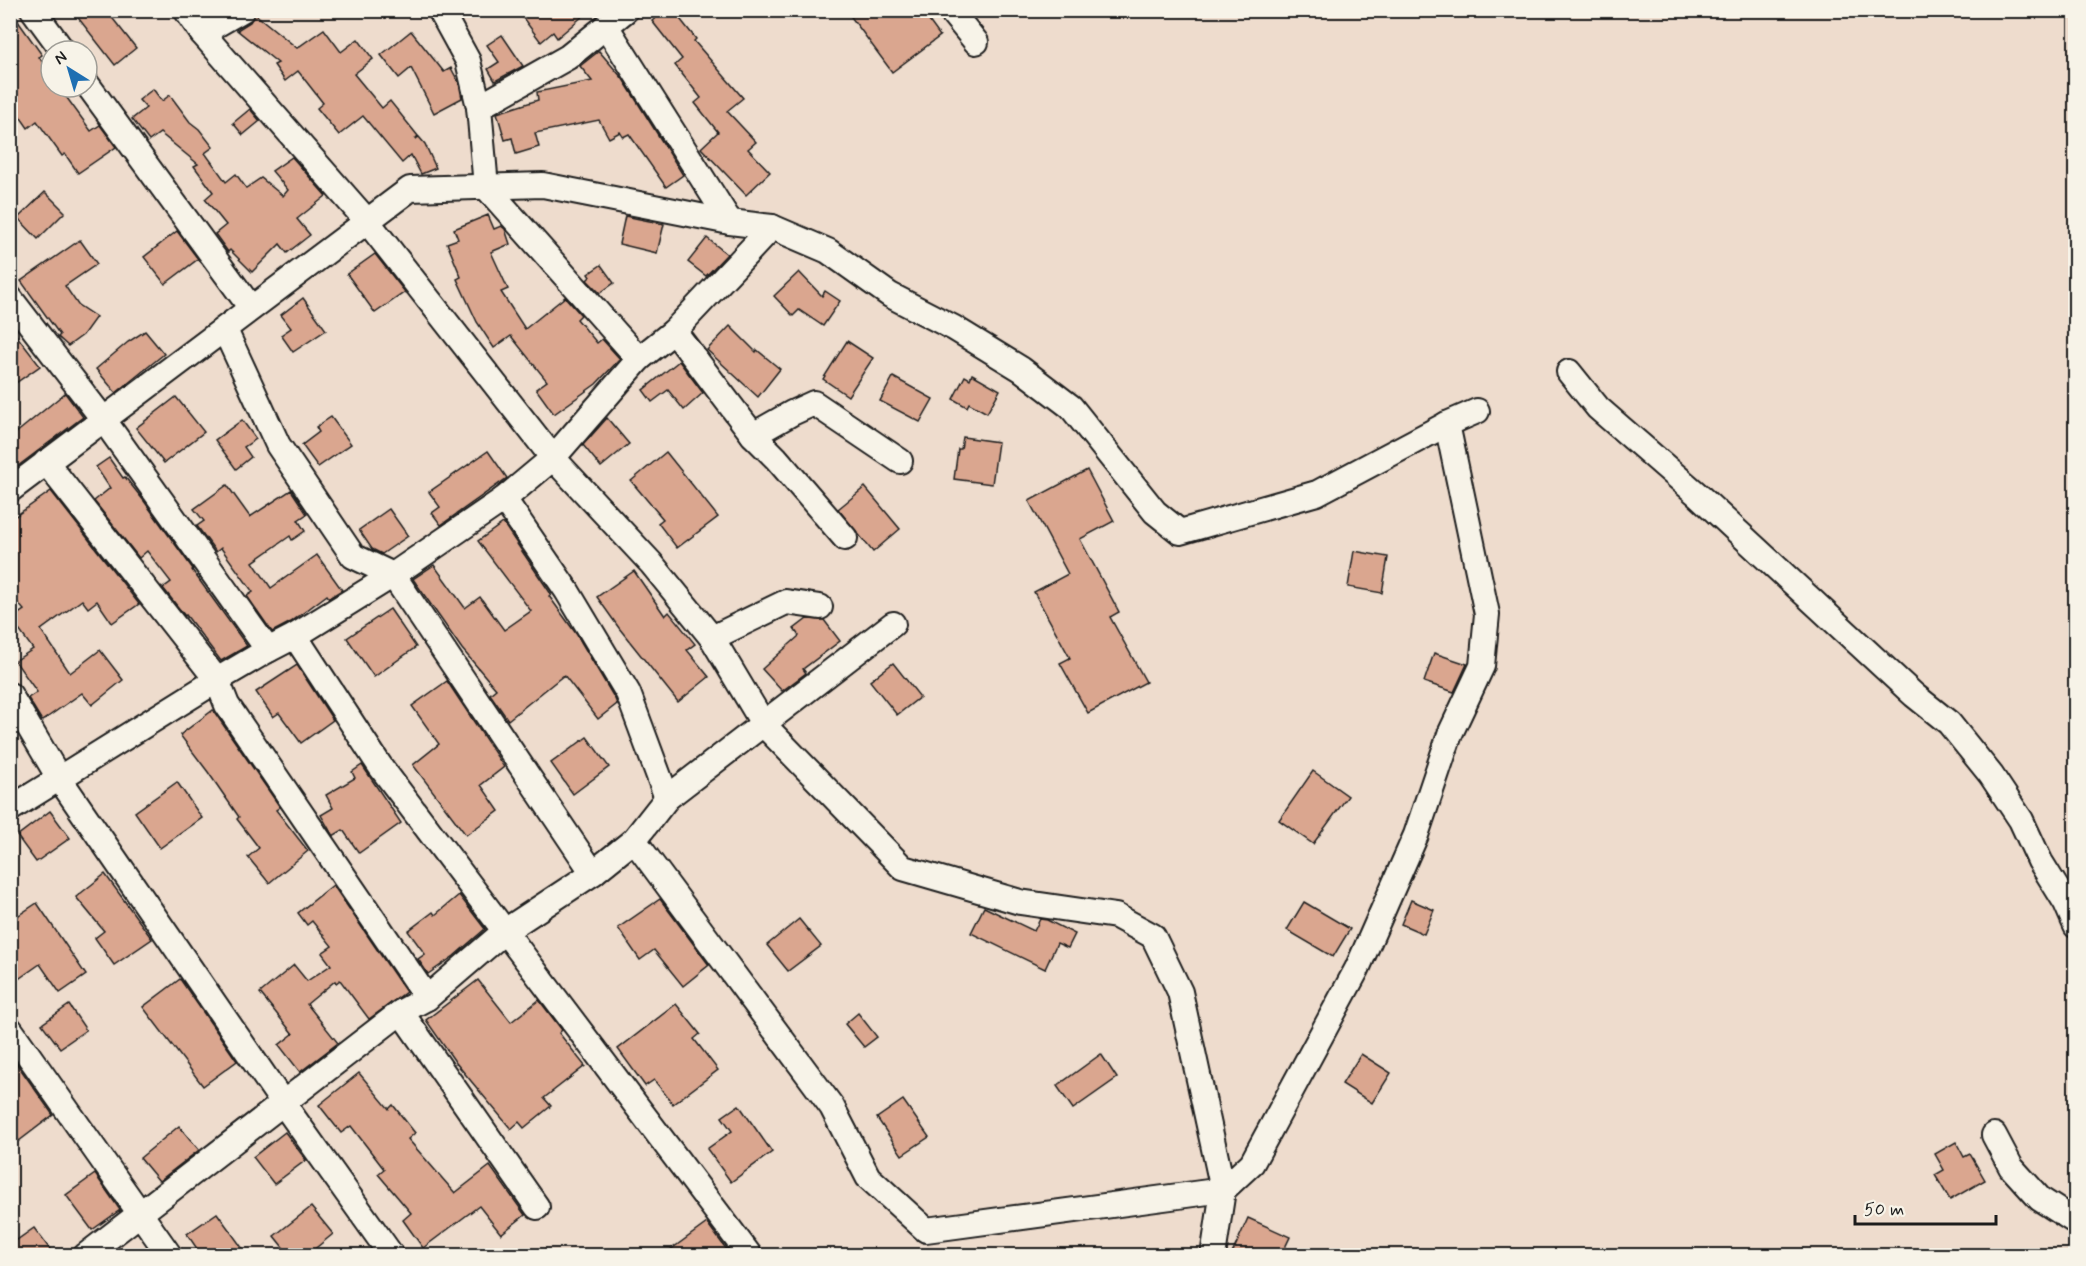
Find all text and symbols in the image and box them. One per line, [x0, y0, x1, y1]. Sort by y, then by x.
north arrow [39, 39, 99, 99]
text: N [50, 47, 71, 70]
scale bar [1855, 1188, 1996, 1226]
text: 50 m [1864, 1198, 1904, 1222]

